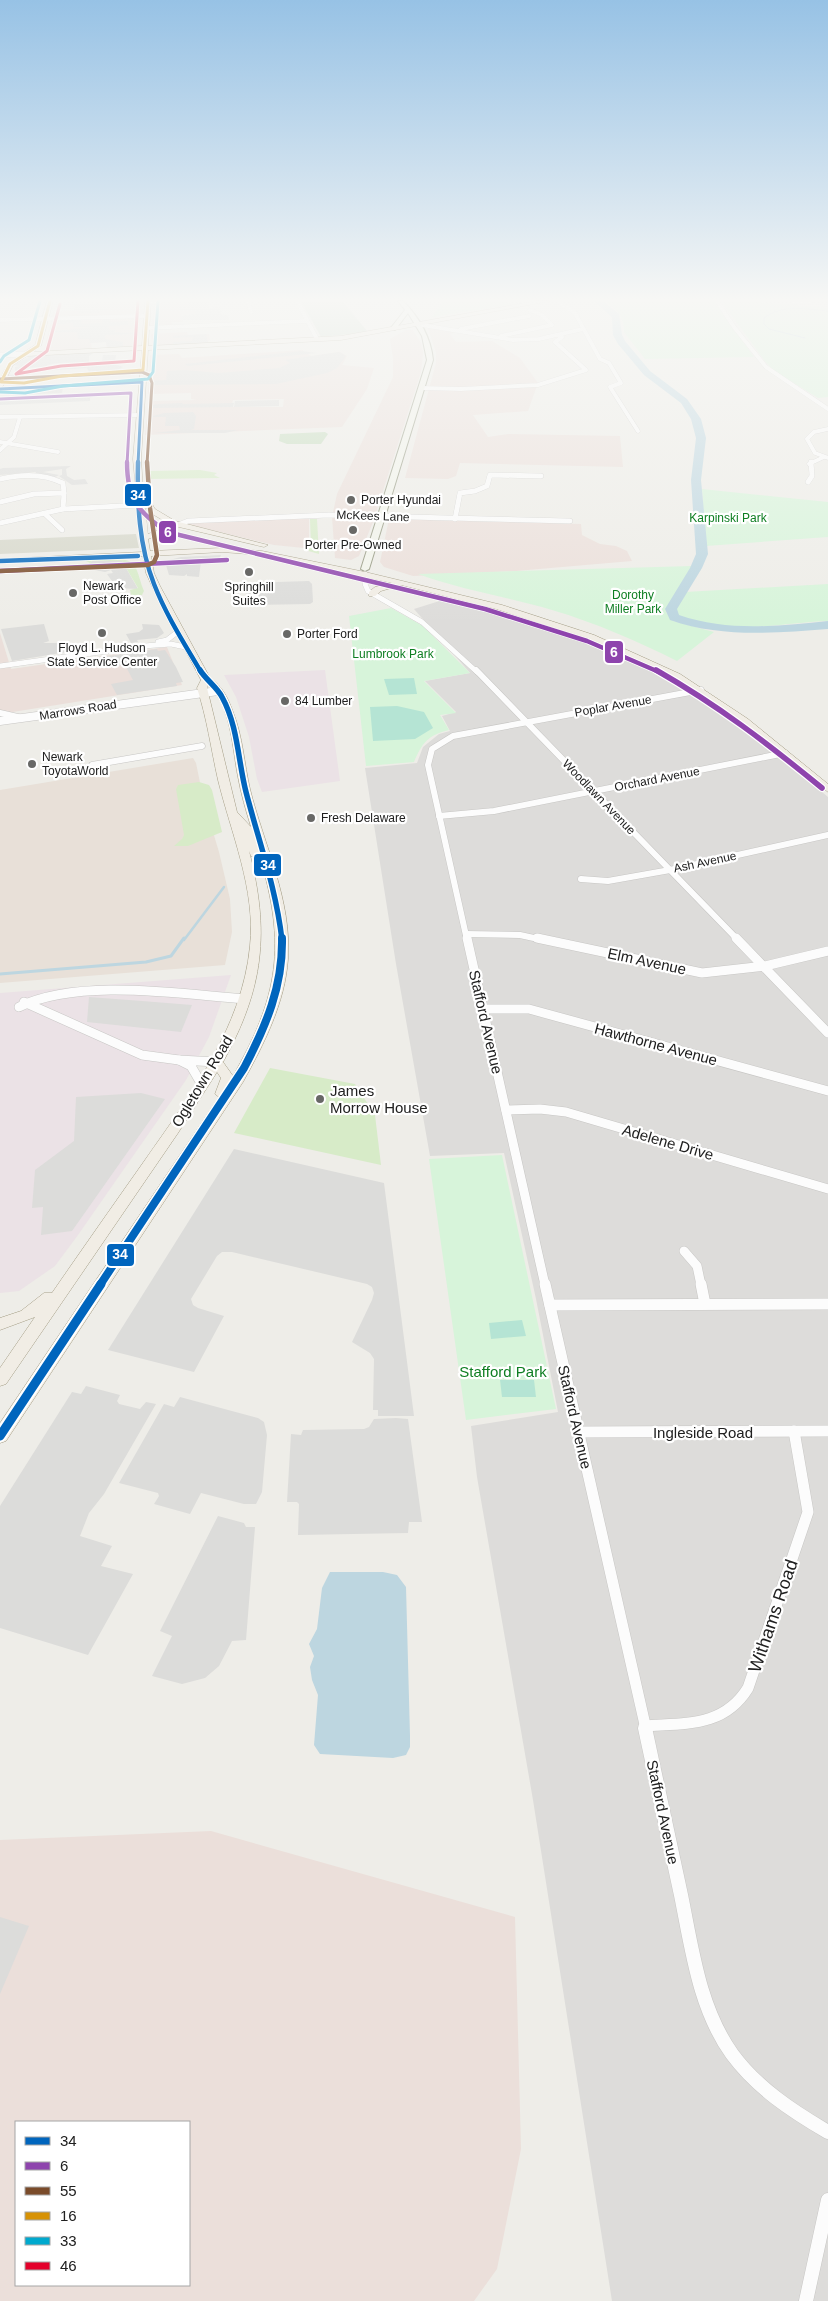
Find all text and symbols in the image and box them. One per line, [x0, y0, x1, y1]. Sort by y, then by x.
line badge: 34 [124, 483, 152, 507]
text: 34 [130, 487, 146, 503]
place label: Porter Hyundai [361, 493, 441, 507]
marker: Porter Hyundai [345, 494, 357, 506]
street label: McKees Lane [336, 508, 410, 524]
park label: Karpinski Park [689, 511, 768, 525]
line badge: 6 [158, 520, 177, 544]
text: 6 [164, 524, 172, 540]
marker: Porter Pre-Owned [347, 524, 359, 536]
place label: Porter Pre-Owned [305, 538, 401, 552]
marker: Springhill Suites [243, 566, 255, 578]
place label: Newark Post Office [83, 579, 142, 607]
place label: Springhill Suites [224, 580, 274, 608]
marker: Newark Post Office [67, 587, 79, 599]
park label: Dorothy Miller Park [605, 588, 662, 616]
marker: Floyd L. Hudson State Service Center [96, 627, 108, 639]
place label: Porter Ford [297, 627, 358, 641]
marker: Porter Ford [281, 628, 293, 640]
line badge: 6 [604, 640, 624, 664]
place label: Floyd L. Hudson State Service Center [47, 641, 157, 669]
text: 6 [610, 644, 618, 660]
park label: Lumbrook Park [352, 647, 435, 661]
street label: Poplar Avenue [573, 692, 653, 720]
place label: 84 Lumber [295, 694, 352, 708]
marker: 84 Lumber [279, 695, 291, 707]
street label: Marrows Road [38, 697, 118, 723]
place label: Newark ToyotaWorld [42, 750, 108, 778]
street label: Woodlawn Avenue [560, 757, 639, 838]
marker: Newark ToyotaWorld [26, 758, 38, 770]
street label: Orchard Avenue [613, 764, 701, 794]
place label: Fresh Delaware [321, 811, 406, 825]
marker: Fresh Delaware [305, 812, 317, 824]
street label: Ash Avenue [672, 848, 738, 875]
line badge: 34 [253, 853, 282, 877]
text: 34 [260, 857, 276, 873]
street label: Elm Avenue [606, 944, 688, 978]
street label: Stafford Avenue [466, 968, 506, 1076]
street label: Hawthorne Avenue [593, 1019, 719, 1069]
street label: Ogletown Road [168, 1032, 236, 1130]
place label: James Morrow House [330, 1082, 428, 1116]
marker: James Morrow House [314, 1093, 326, 1105]
street label: Adelene Drive [620, 1121, 716, 1163]
line badge: 34 [106, 1243, 135, 1267]
text: 34 [112, 1246, 128, 1262]
park label: Stafford Park [459, 1363, 547, 1380]
street label: Stafford Avenue [555, 1363, 595, 1471]
street label: Ingleside Road [653, 1424, 753, 1441]
street label: Withams Road [744, 1557, 802, 1675]
street label: Stafford Avenue [644, 1758, 682, 1866]
legend [15, 2121, 190, 2286]
text: 34 [60, 2132, 77, 2149]
text: 6 [60, 2157, 68, 2174]
text: 55 [60, 2182, 77, 2199]
text: 16 [60, 2207, 77, 2224]
text: 33 [60, 2232, 77, 2249]
text: 46 [60, 2257, 77, 2274]

